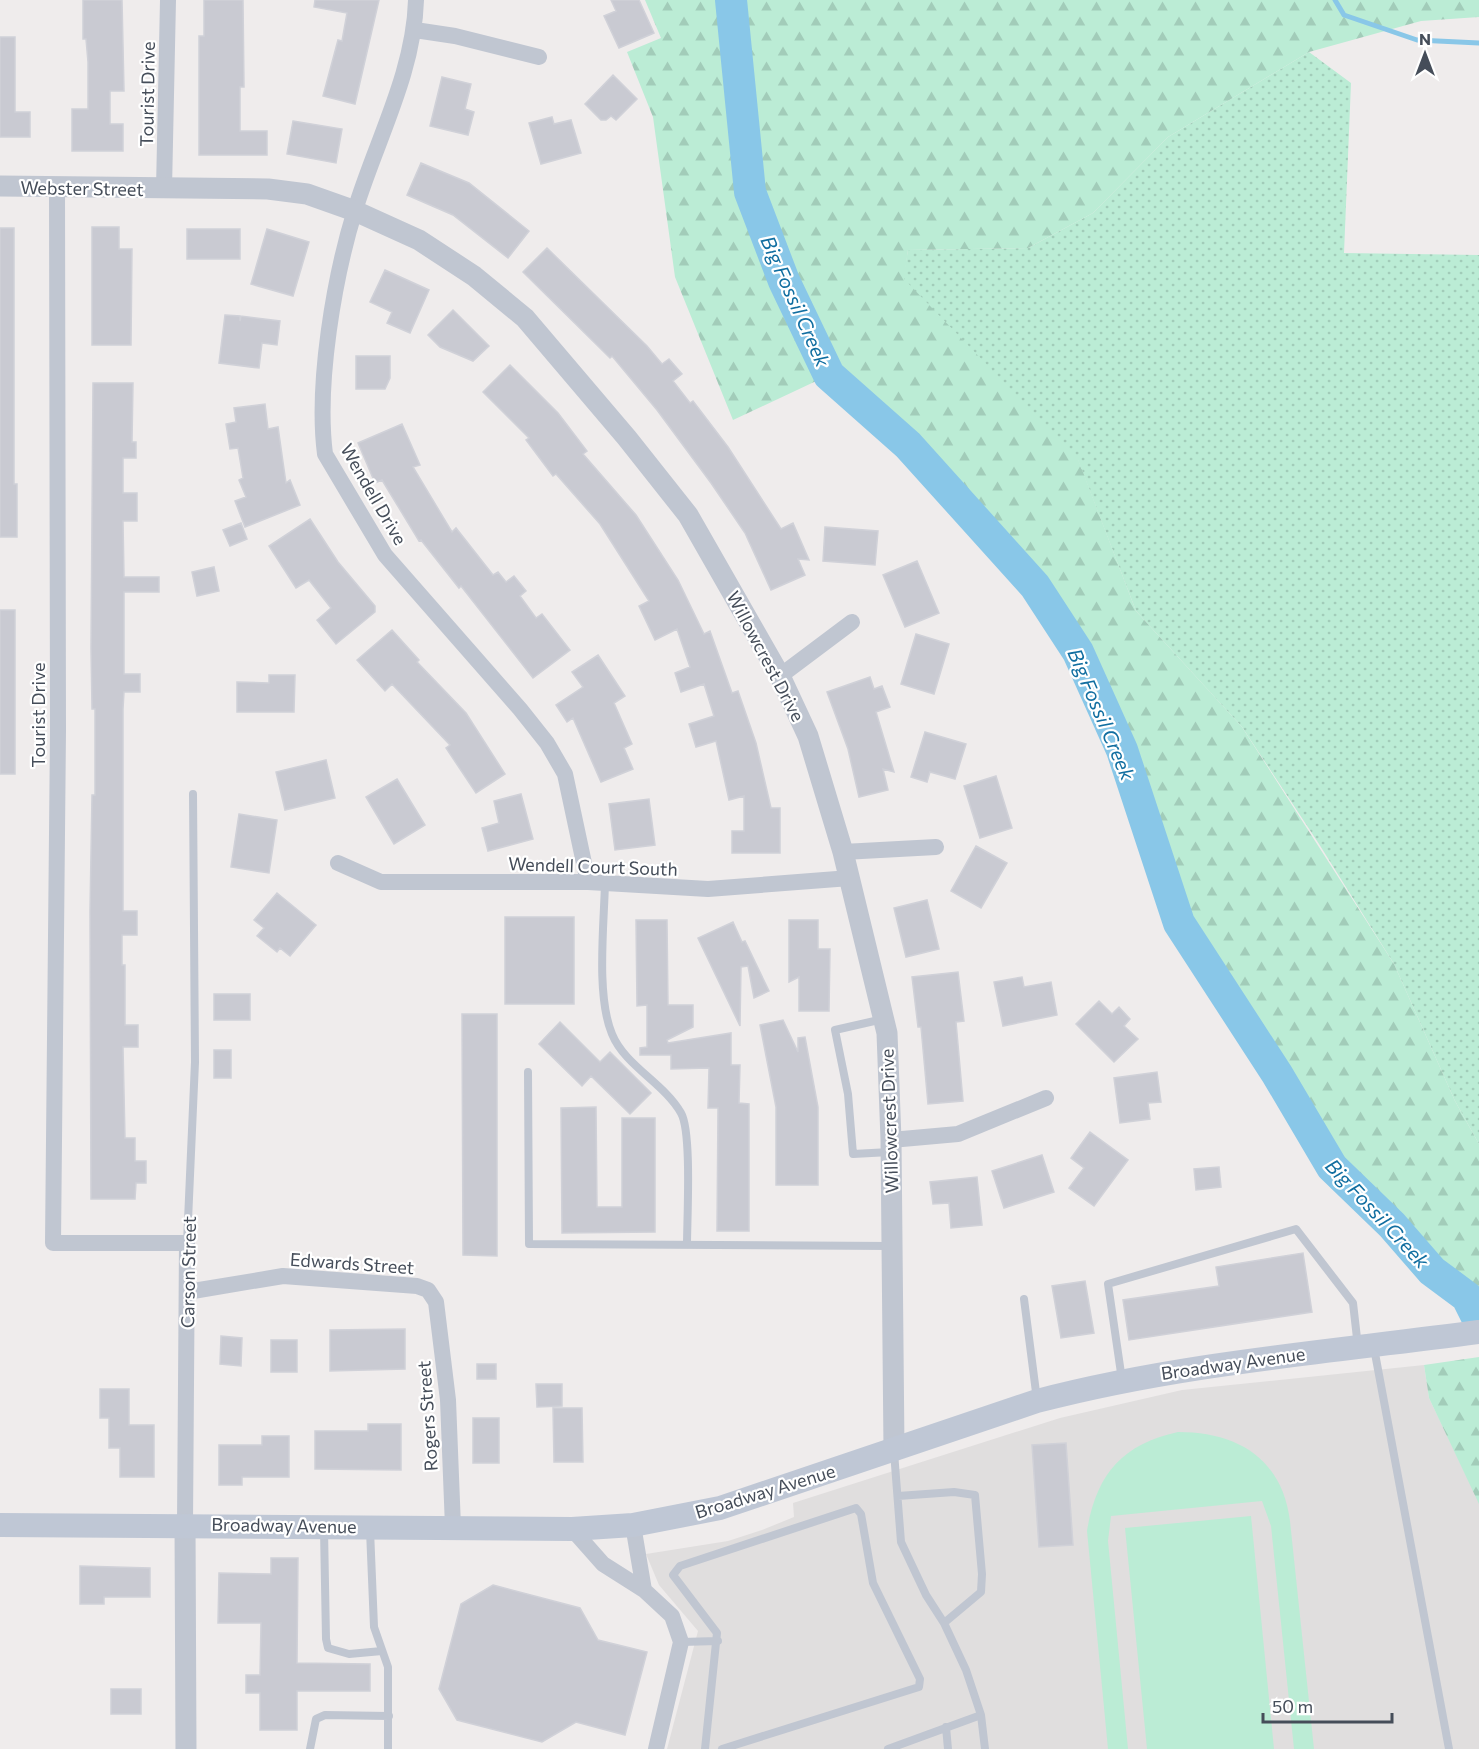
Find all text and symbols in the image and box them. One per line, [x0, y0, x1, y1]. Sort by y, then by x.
north arrow [1395, 24, 1455, 84]
text: N [1419, 29, 1431, 48]
street label: Tourist Drive [135, 41, 159, 147]
street label: Webster Street [20, 176, 144, 200]
water label: Big Fossil Creek [756, 232, 836, 371]
street label: Wendell Drive [336, 440, 412, 548]
street label: Willowcrest Drive [722, 587, 810, 725]
water label: Big Fossil Creek [1063, 644, 1141, 785]
street label: Tourist Drive [27, 662, 49, 768]
street label: Wendell Court South [508, 852, 678, 880]
street label: Willowcrest Drive [875, 1048, 903, 1194]
water label: Big Fossil Creek [1321, 1153, 1436, 1274]
street label: Carson Street [176, 1216, 200, 1328]
street label: Edwards Street [289, 1248, 415, 1278]
street label: Broadway Avenue [1160, 1342, 1306, 1384]
street label: Rogers Street [412, 1360, 442, 1472]
street label: Broadway Avenue [692, 1459, 838, 1523]
street label: Broadway Avenue [211, 1513, 357, 1537]
scale bar [1263, 1686, 1392, 1724]
text: 50 m [1272, 1695, 1313, 1717]

